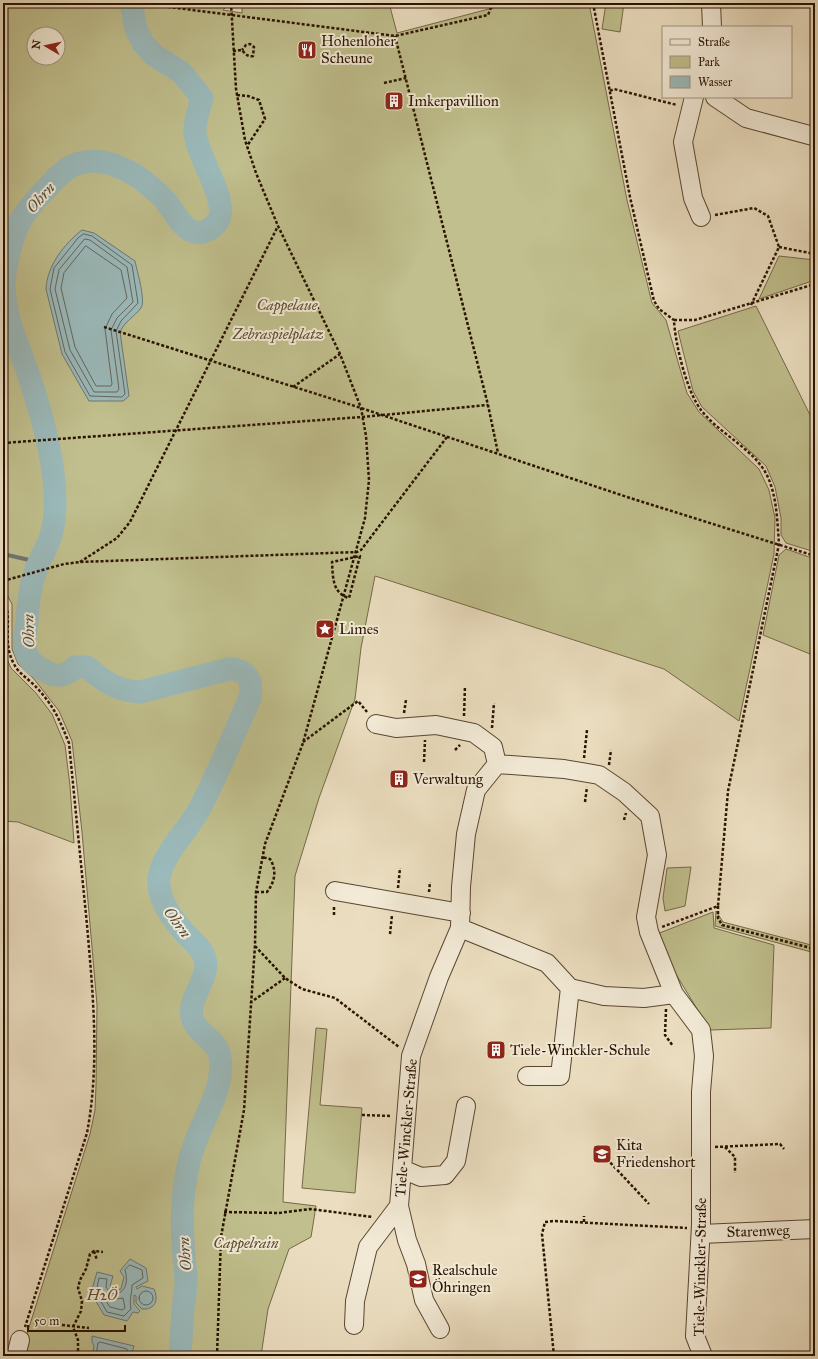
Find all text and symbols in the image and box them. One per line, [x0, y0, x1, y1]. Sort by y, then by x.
north arrow [26, 26, 66, 66]
legend [662, 26, 792, 98]
place label: Hohenloher Scheune [321, 32, 396, 67]
text: Straße [698, 35, 730, 49]
text: N [29, 38, 44, 50]
restaurant icon: Hohenloher Scheune [296, 39, 318, 61]
text: Park [698, 55, 720, 69]
text: Wasser [698, 75, 733, 89]
building icon: Imkerpavillion [383, 90, 405, 112]
place label: Imkerpavillion [408, 92, 499, 110]
water label: Ohrn [22, 178, 59, 216]
park label: Cappelaue [257, 296, 318, 315]
park label: Zebraspielplatz [231, 325, 324, 344]
water label: Ohrn [19, 613, 38, 648]
place icon: Limes [314, 618, 336, 640]
place label: Limes [339, 620, 378, 638]
building icon: Verwaltung [388, 768, 410, 790]
place label: Verwaltung [412, 770, 484, 788]
water label: Ohrn [160, 903, 196, 942]
building icon: Tiele-Winckler-Schule [485, 1039, 507, 1061]
place label: Tiele-Winckler-Schule [510, 1041, 650, 1059]
street label: Tiele-Winckler-Straße [391, 1058, 421, 1198]
place label: Kita Friedenshort [616, 1136, 696, 1171]
school or university icon: Kita Friedenshort [591, 1143, 613, 1165]
street label: Tiele-Winckler-Straße [690, 1197, 710, 1337]
street label: Starenweg [726, 1221, 791, 1241]
park label: Cappelrain [213, 1234, 279, 1253]
water label: Ohrn [174, 1236, 195, 1272]
place label: Realschule Öhringen [432, 1261, 497, 1296]
school or university icon: Realschule Öhringen [407, 1268, 429, 1290]
park label: H2Ö [86, 1286, 118, 1304]
scale bar [28, 1307, 125, 1333]
text: 50 m [34, 1314, 59, 1328]

